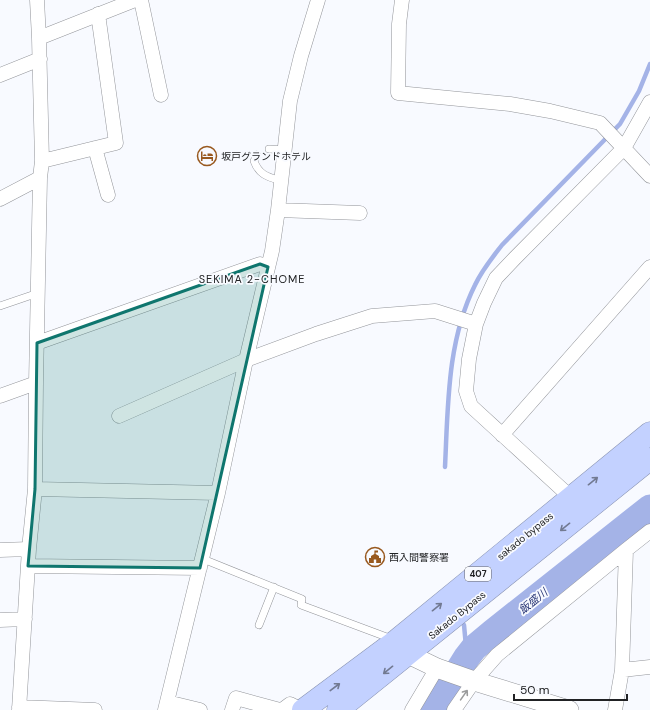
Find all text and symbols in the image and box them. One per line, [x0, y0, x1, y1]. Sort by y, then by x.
hotel icon: 坂戸グランドホテル [196, 145, 218, 167]
place label: 坂戸グランドホテル [221, 150, 311, 163]
district label: SEKIMA 2-CHOME [199, 272, 305, 286]
one-way arrow [587, 476, 598, 485]
street label: sakado bypass [494, 509, 556, 563]
one-way arrow [560, 523, 571, 532]
public building icon: 西入間警察署 [364, 546, 386, 568]
place label: 西入間警察署 [389, 551, 449, 564]
road number: 407 [465, 567, 491, 581]
water label: 飯盛川 [516, 585, 551, 617]
street label: Sakado Bypass [426, 588, 488, 642]
one-way arrow [432, 603, 443, 612]
one-way arrow [382, 666, 393, 675]
scale bar [514, 676, 627, 702]
one-way arrow [329, 682, 340, 691]
text: 50 m [520, 682, 549, 698]
one-way arrow [460, 690, 468, 701]

